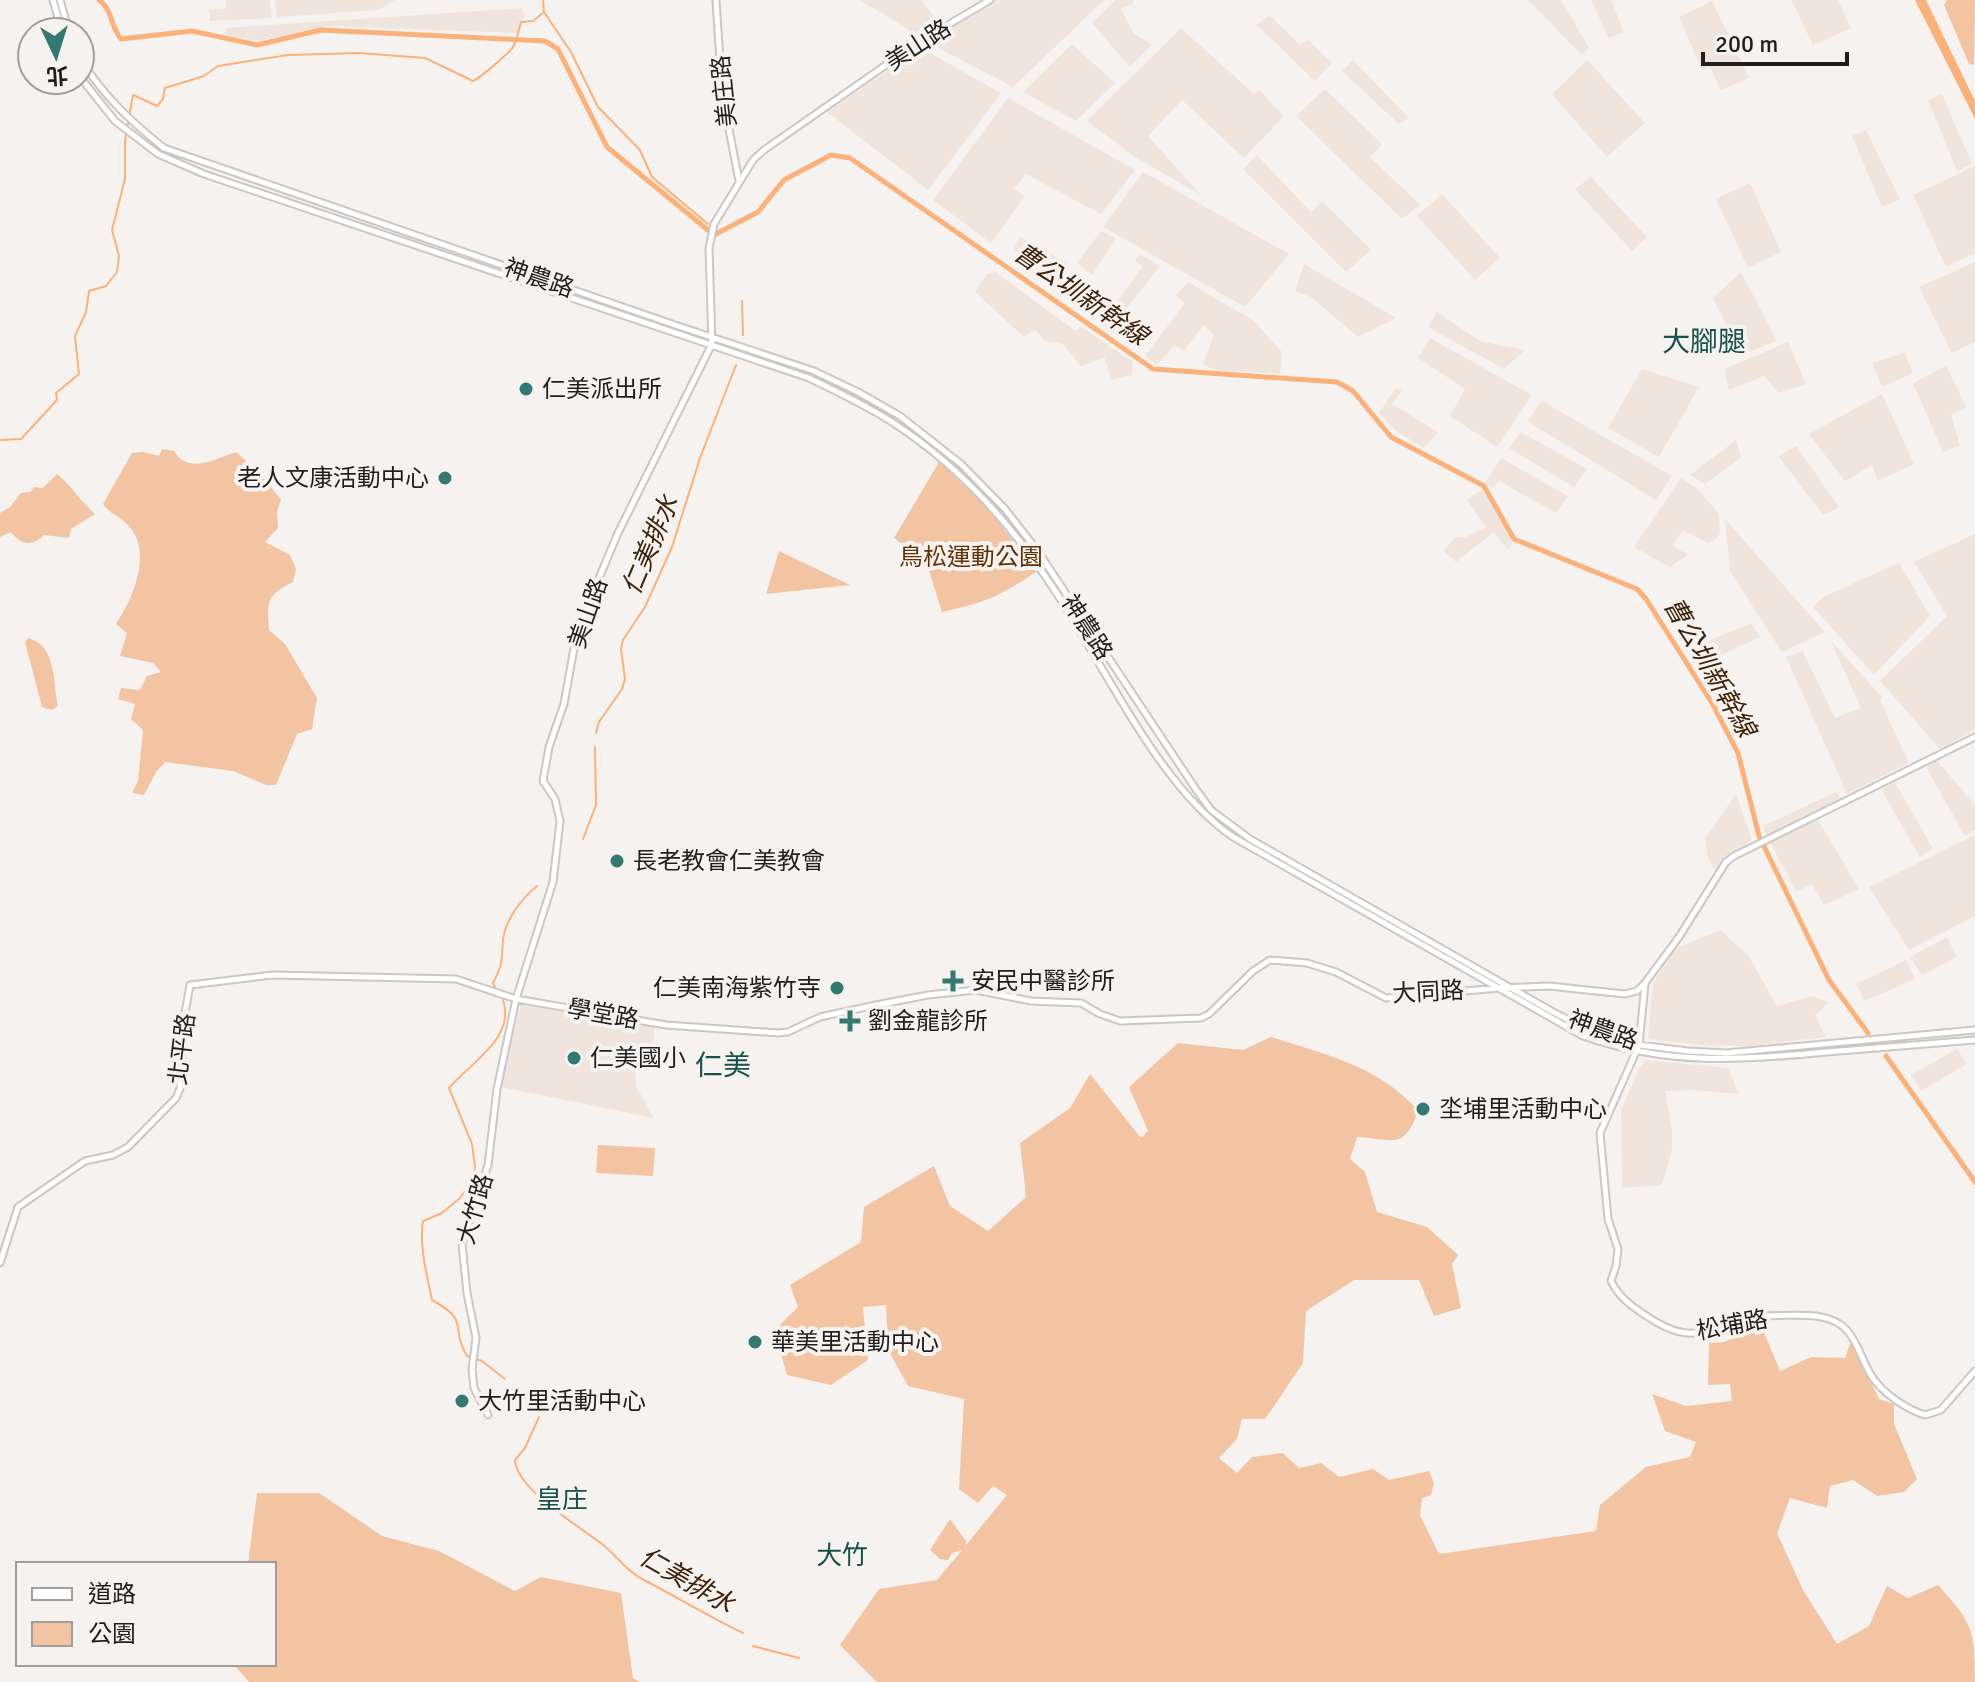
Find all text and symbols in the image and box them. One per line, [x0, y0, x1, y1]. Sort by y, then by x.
street label: 美山路 [880, 13, 956, 77]
north arrow [16, 16, 96, 96]
scale bar [1703, 16, 1847, 66]
text: 200 m [1715, 29, 1778, 59]
street label: 美庄路 [705, 54, 743, 128]
text: 北 [45, 61, 69, 90]
water label: 曹公圳新幹線 [1007, 237, 1156, 354]
street label: 神農路 [500, 252, 578, 304]
district label: 大腳腿 [1662, 325, 1746, 359]
place label: 仁美派出所 [542, 374, 662, 404]
marker: 仁美派出所 [517, 380, 535, 398]
place label: 老人文康活動中心 [237, 463, 429, 493]
marker: 老人文康活動中心 [436, 469, 454, 487]
water label: 仁美排水 [616, 490, 686, 600]
park label: 鳥松運動公園 [899, 542, 1043, 572]
street label: 美山路 [562, 574, 614, 652]
street label: 神農路 [1055, 589, 1119, 665]
water label: 曹公圳新幹線 [1656, 592, 1763, 746]
place label: 長老教會仁美教會 [633, 846, 825, 876]
marker: 長老教會仁美教會 [608, 852, 626, 870]
place label: 安民中醫診所 [971, 966, 1115, 996]
marker: 安民中醫診所 [942, 970, 964, 992]
place label: 仁美南海紫竹寺 [653, 973, 821, 1003]
street label: 大同路 [1391, 975, 1465, 1009]
marker: 仁美南海紫竹寺 [828, 979, 846, 997]
street label: 學堂路 [565, 993, 641, 1035]
street label: 神農路 [1564, 1004, 1642, 1056]
place label: 劉金龍診所 [868, 1006, 988, 1036]
marker: 劉金龍診所 [839, 1010, 861, 1032]
street label: 北平路 [163, 1011, 201, 1087]
place label: 仁美國小 [590, 1043, 686, 1073]
marker: 仁美國小 [565, 1049, 583, 1067]
district label: 仁美 [695, 1049, 751, 1083]
place label: 坔埔里活動中心 [1439, 1094, 1607, 1124]
marker: 坔埔里活動中心 [1414, 1100, 1432, 1118]
street label: 大竹路 [451, 1170, 499, 1248]
street label: 松埔路 [1694, 1304, 1770, 1346]
place label: 華美里活動中心 [771, 1327, 939, 1357]
marker: 華美里活動中心 [746, 1333, 764, 1351]
place label: 大竹里活動中心 [478, 1386, 646, 1416]
marker: 大竹里活動中心 [453, 1392, 471, 1410]
district label: 皇庄 [536, 1484, 588, 1516]
district label: 大竹 [816, 1540, 868, 1572]
water label: 仁美排水 [633, 1541, 740, 1621]
legend [16, 1562, 276, 1666]
text: 道路 [88, 1579, 136, 1609]
text: 公園 [88, 1619, 136, 1649]

